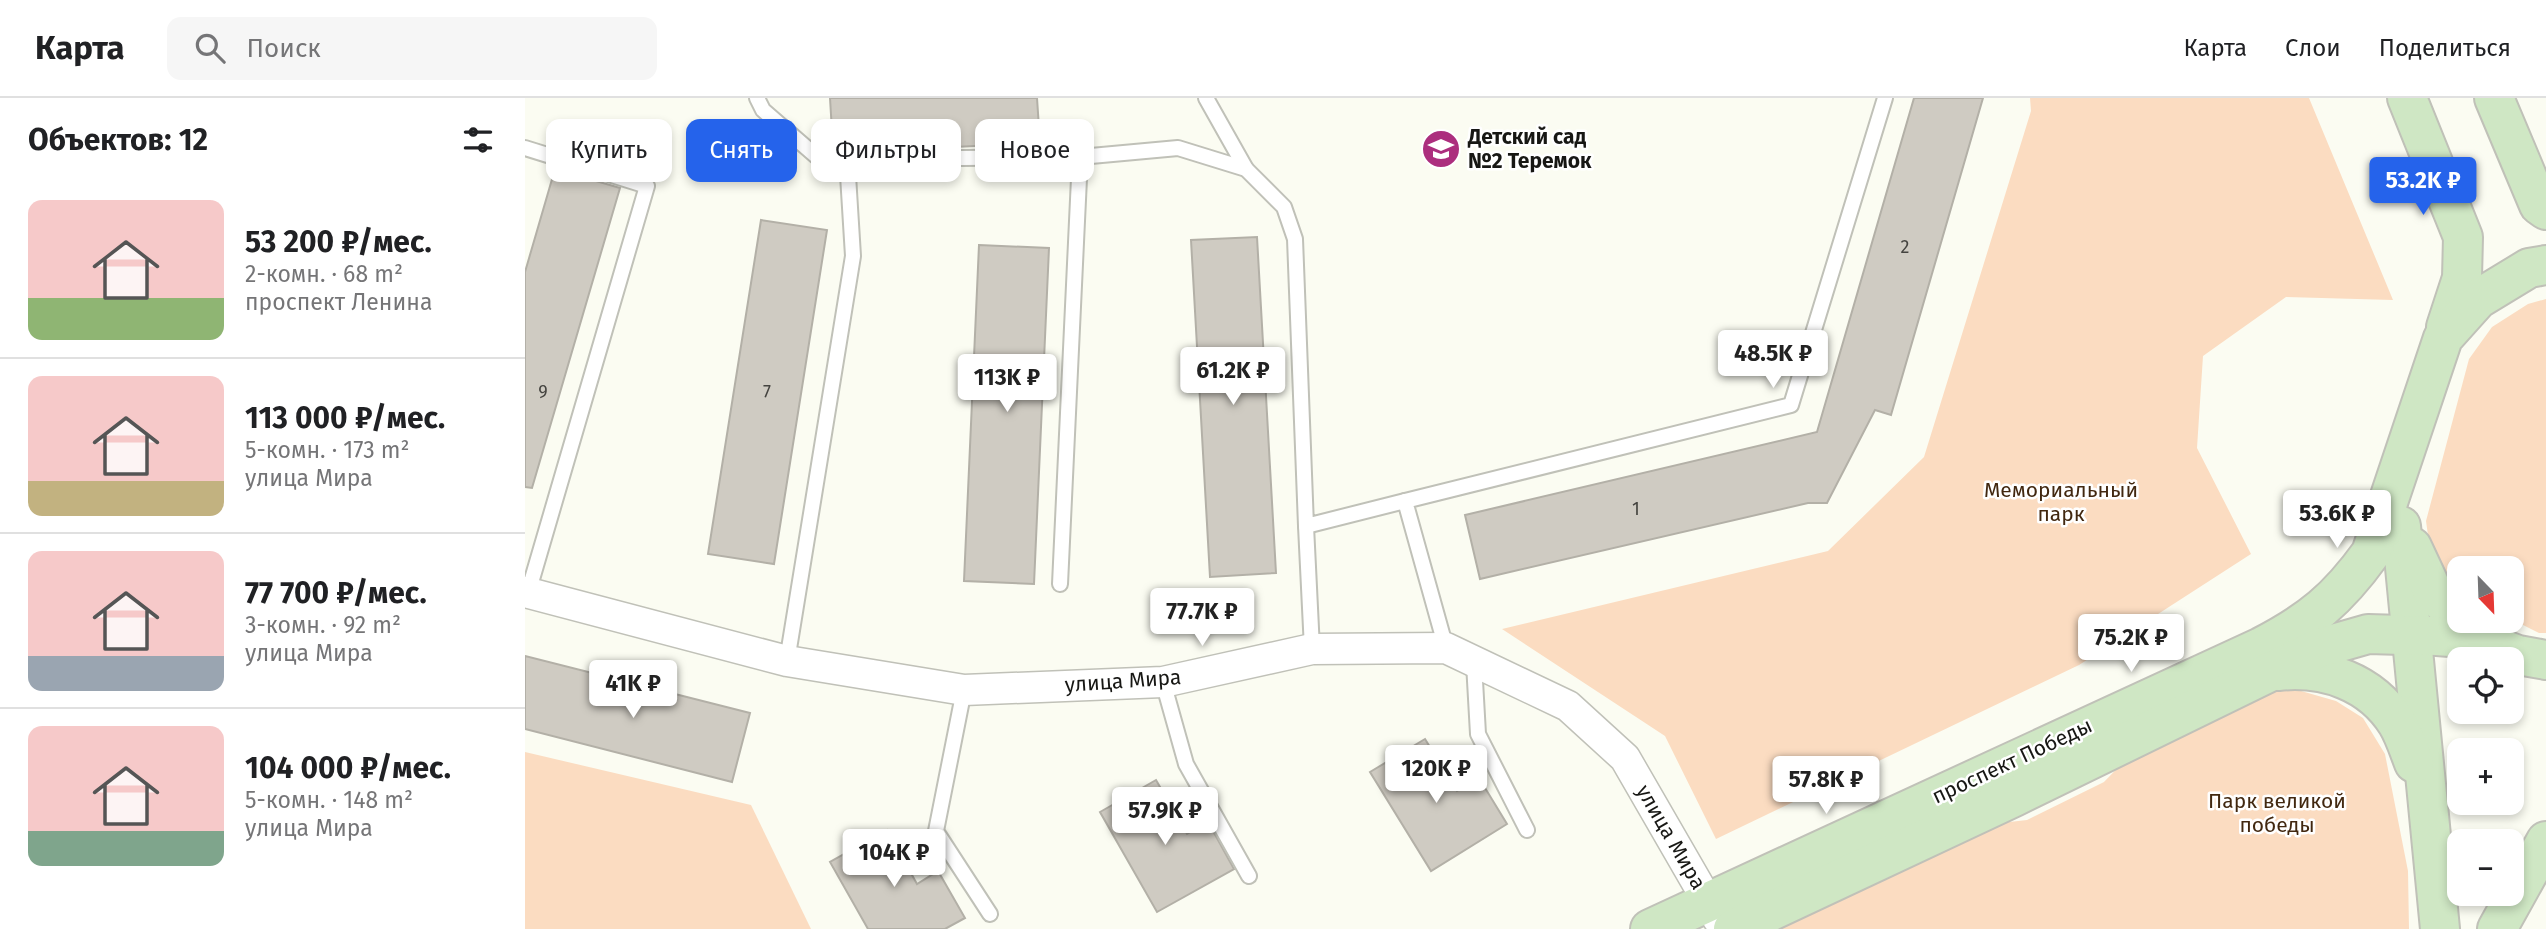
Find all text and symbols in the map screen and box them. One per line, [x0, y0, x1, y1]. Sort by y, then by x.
search box [167, 17, 657, 80]
text: Карта [35, 28, 125, 68]
icon: search [191, 29, 229, 67]
text: Поиск [247, 33, 321, 64]
text: Карта [2183, 34, 2247, 62]
text: Слои [2285, 34, 2341, 62]
text: Поделиться [2379, 34, 2511, 62]
chip: Купить [546, 119, 672, 182]
chip: Снять [686, 119, 797, 182]
chip: Фильтры [811, 119, 961, 182]
chip: Новое [975, 119, 1094, 182]
icon: filters [459, 121, 497, 159]
text: Объектов: 12 [28, 122, 208, 158]
place label: Детский сад №2 Теремок [1467, 124, 1592, 174]
school or university icon: Детский сад №2 Теремок [1420, 128, 1462, 170]
pin: 53.2K ₽ [2358, 158, 2488, 217]
text: 53.2K ₽ [2385, 166, 2461, 194]
text: 53 200 ₽/мес. [245, 224, 432, 260]
icon: home [84, 228, 168, 312]
house number: 2 [1901, 236, 1910, 258]
text: 2-комн. · 68 m² [245, 260, 403, 288]
text: проспект Ленина [245, 288, 432, 316]
pin: 48.5K ₽ [1708, 330, 1838, 390]
text: 48.5K ₽ [1734, 339, 1812, 367]
pin: 61.2K ₽ [1168, 348, 1298, 407]
pin: 113K ₽ [950, 354, 1064, 414]
text: 61.2K ₽ [1196, 356, 1270, 384]
text: 113K ₽ [974, 363, 1040, 391]
house number: 9 [538, 381, 548, 403]
house number: 7 [763, 381, 771, 403]
text: 113 000 ₽/мес. [245, 400, 445, 436]
icon: home [84, 404, 168, 488]
text: 5-комн. · 173 m² [245, 436, 410, 464]
text: улица Мира [245, 464, 373, 492]
park label: Мемориальный парк [1984, 477, 2138, 527]
pin: 53.6K ₽ [2272, 490, 2402, 550]
house number: 1 [1632, 498, 1640, 520]
text: 53.6K ₽ [2299, 499, 2375, 527]
north arrow [2447, 556, 2523, 634]
map controls [2447, 556, 2524, 906]
text: 77 700 ₽/мес. [245, 575, 427, 611]
icon: home [84, 579, 168, 663]
pin: 77.7K ₽ [1137, 588, 1267, 648]
text: 77.7K ₽ [1166, 597, 1238, 625]
text: 3-комн. · 92 m² [245, 611, 401, 639]
pin: 75.2K ₽ [2066, 614, 2196, 674]
text: 75.2K ₽ [2094, 623, 2168, 651]
text: улица Мира [245, 639, 373, 667]
button: locate [2447, 647, 2524, 724]
pin: 41K ₽ [584, 660, 682, 720]
street label: улица Мира [1064, 664, 1182, 698]
text: 41K ₽ [605, 669, 661, 697]
street label: проспект Победы [1928, 712, 2096, 810]
button: + [2447, 738, 2524, 815]
pin: 120K ₽ [1379, 746, 1493, 805]
text: 104 000 ₽/мес. [245, 750, 451, 786]
icon: home [84, 754, 168, 838]
text: 120K ₽ [1401, 754, 1471, 782]
pin: 57.8K ₽ [1761, 756, 1891, 816]
text: 57.8K ₽ [1788, 765, 1864, 793]
street label: улица Мира [1631, 780, 1711, 894]
text: 5-комн. · 148 m² [245, 786, 413, 814]
pin: 57.9K ₽ [1100, 788, 1230, 847]
park label: Парк великой победы [2208, 788, 2346, 838]
text: 57.9K ₽ [1128, 796, 1202, 824]
text: улица Мира [245, 814, 373, 842]
button: − [2447, 829, 2524, 906]
pin: 104K ₽ [837, 830, 951, 889]
text: 104K ₽ [859, 838, 929, 866]

